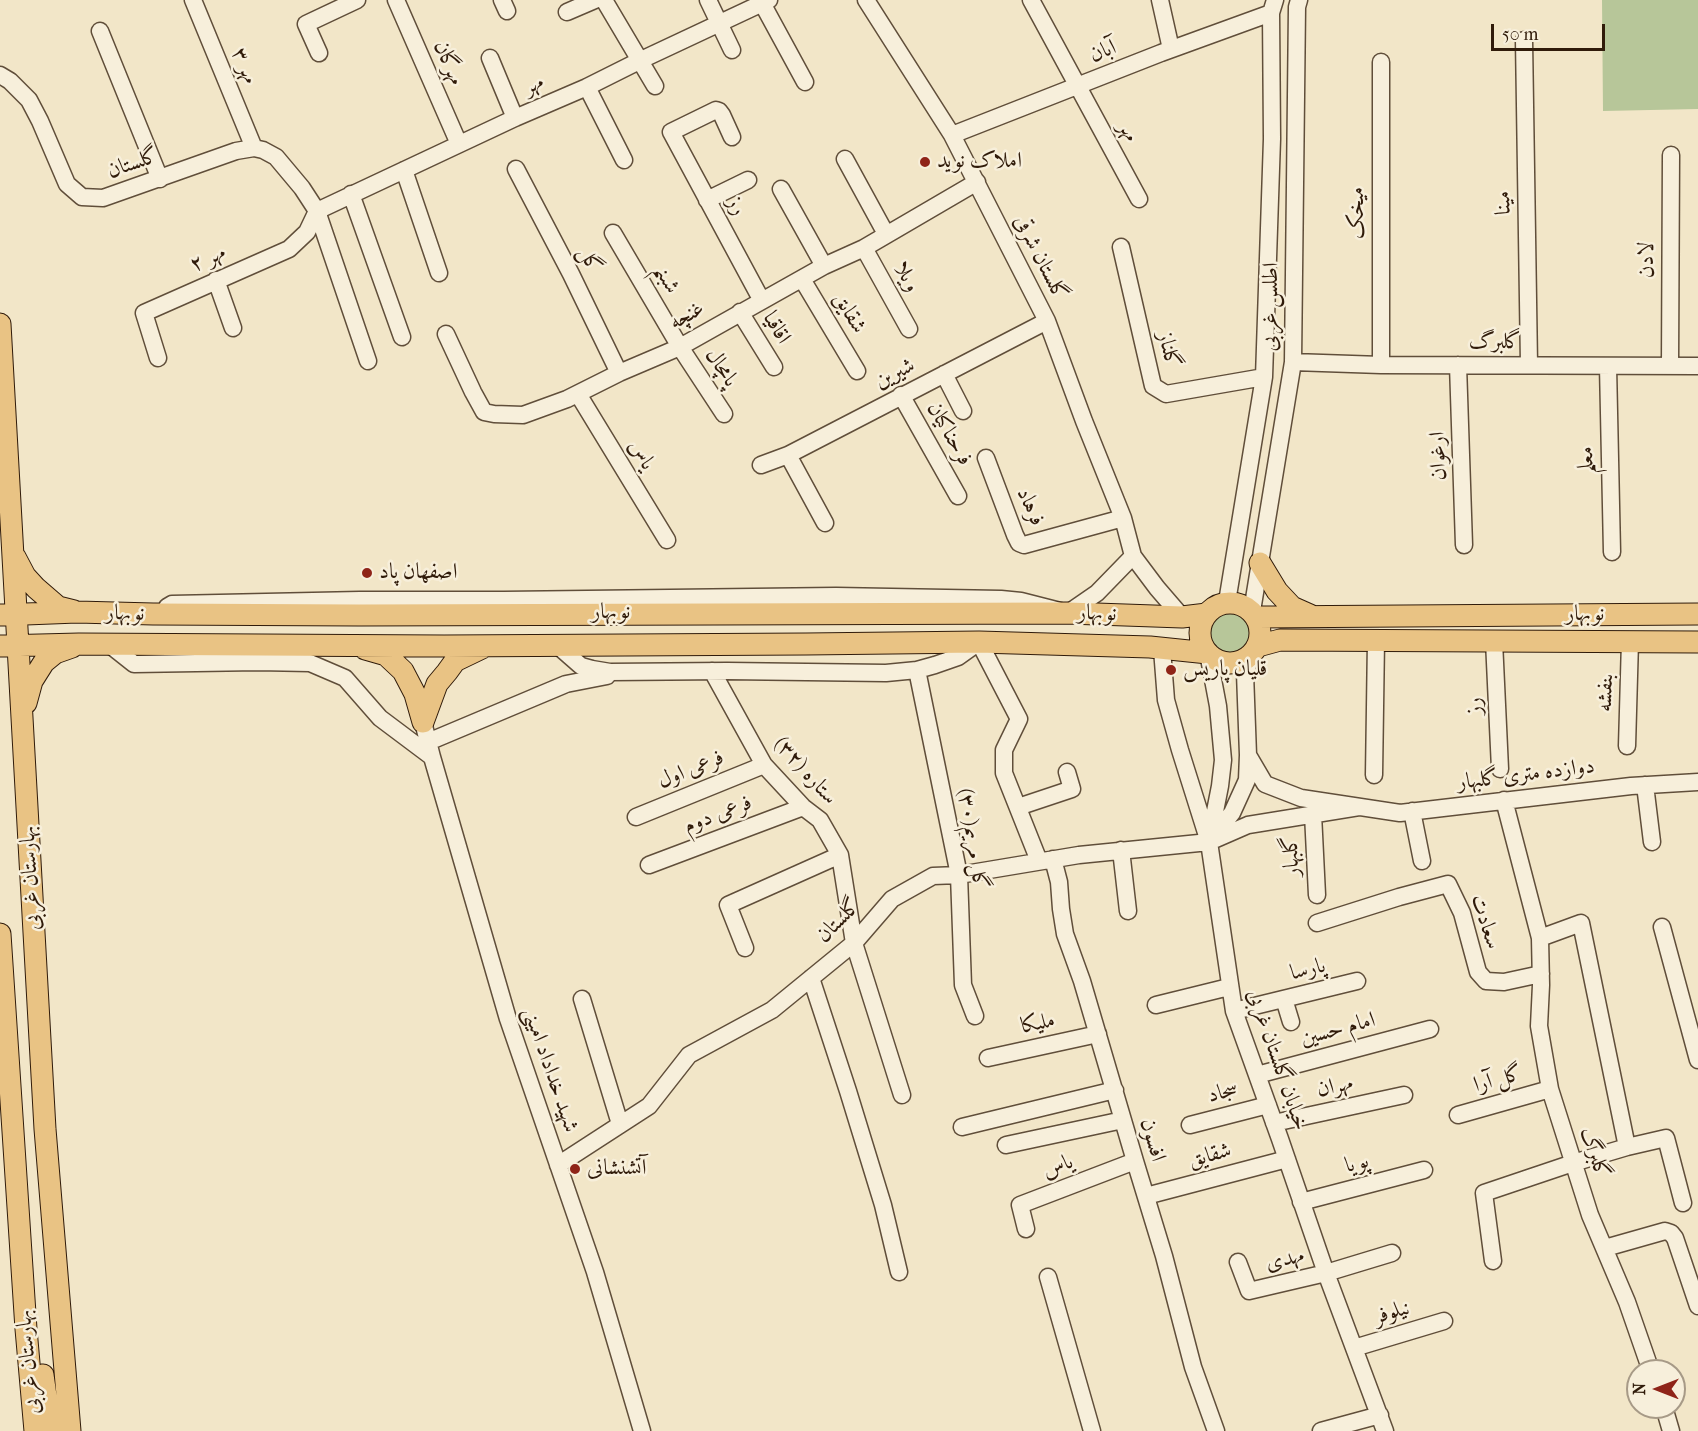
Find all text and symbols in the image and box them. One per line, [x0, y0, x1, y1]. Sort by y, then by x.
scale bar [1494, 12, 1608, 50]
text: 50 m [1502, 24, 1538, 45]
street label: آبان [1086, 35, 1120, 69]
street label: مهرگان [427, 37, 469, 89]
street label: مهر ۳ [225, 44, 263, 88]
street label: مهر [520, 69, 548, 101]
street label: مهر [1112, 117, 1144, 147]
street label: گلستان [104, 143, 162, 185]
place label: املاک نوید [937, 149, 1022, 175]
marker: املاک نوید [918, 155, 932, 169]
street label: میخک [1345, 187, 1371, 239]
street label: مینا [1491, 191, 1517, 215]
street label: رز [720, 192, 752, 220]
street label: گلستان شرقی [1007, 211, 1073, 305]
street label: مهر ۲ [186, 239, 230, 279]
street label: گل [571, 242, 607, 278]
street label: لادن [1635, 242, 1661, 278]
street label: ویلا [887, 257, 925, 297]
street label: شبنم [647, 259, 685, 299]
street label: اطلس غربی [1257, 262, 1285, 352]
street label: شقایق [827, 288, 871, 338]
street label: غنچه [665, 296, 709, 336]
street label: اقاقیا [756, 307, 796, 349]
street label: گلناز [1151, 329, 1185, 371]
street label: گلبرگ [1469, 330, 1521, 356]
street label: پامچال [699, 344, 743, 392]
street label: شیرین [870, 353, 920, 395]
street label: فرحناکیان [920, 398, 978, 470]
street label: ارغوان [1425, 431, 1453, 481]
street label: یاس [622, 435, 660, 475]
street label: معلم [1574, 446, 1600, 474]
street label: فرهاد [1010, 484, 1050, 530]
place label: اصفهان پاد [379, 560, 457, 586]
marker: اصفهان پاد [360, 566, 374, 580]
street label: نوبهار [105, 600, 145, 628]
street label: نوبهار [591, 600, 631, 626]
street label: نوبهار [1077, 600, 1117, 628]
street label: نوبهار [1565, 602, 1605, 628]
place label: قلیان پاریس [1183, 657, 1267, 683]
marker: قلیان پاریس [1164, 663, 1178, 677]
street label: بنفشه [1592, 673, 1620, 713]
street label: رز [1462, 697, 1488, 715]
street label: ستاره (۳۲) [768, 732, 842, 810]
street label: فرعی اول [654, 745, 728, 795]
street label: دوازده متری گلبهار [1456, 753, 1596, 797]
street label: گل مریم(۳۰) [951, 787, 993, 891]
street label: فرعی دوم [680, 790, 756, 840]
street label: بهارستان غربی [15, 825, 47, 931]
street label: گلبهار [1278, 835, 1306, 877]
street label: سعادت [1464, 891, 1506, 953]
street label: گلستان [811, 893, 867, 949]
street label: پارسا [1288, 953, 1328, 987]
street label: خیابان گلستان غربی [1240, 986, 1314, 1134]
street label: شهید خداداد امینی [516, 1004, 584, 1136]
street label: امام حسین [1298, 1007, 1378, 1053]
street label: ملیکا [1019, 1008, 1057, 1040]
street label: گل آرا [1471, 1061, 1525, 1099]
street label: مهران [1314, 1070, 1356, 1104]
street label: سجاد [1205, 1077, 1241, 1109]
street label: افسون [1133, 1115, 1171, 1165]
street label: گلبرگ [1573, 1124, 1615, 1182]
street label: شقایق [1186, 1138, 1234, 1174]
street label: پویا [1342, 1148, 1372, 1180]
street label: یاس [1039, 1149, 1077, 1185]
place label: آتشنشانی [587, 1156, 646, 1182]
marker: آتشنشانی [568, 1162, 582, 1176]
street label: مهدی [1263, 1243, 1307, 1277]
street label: نیلوفر [1371, 1295, 1413, 1331]
street label: بهارستان غربی [11, 1309, 47, 1415]
north arrow [1626, 1359, 1686, 1419]
text: N [1630, 1383, 1649, 1395]

